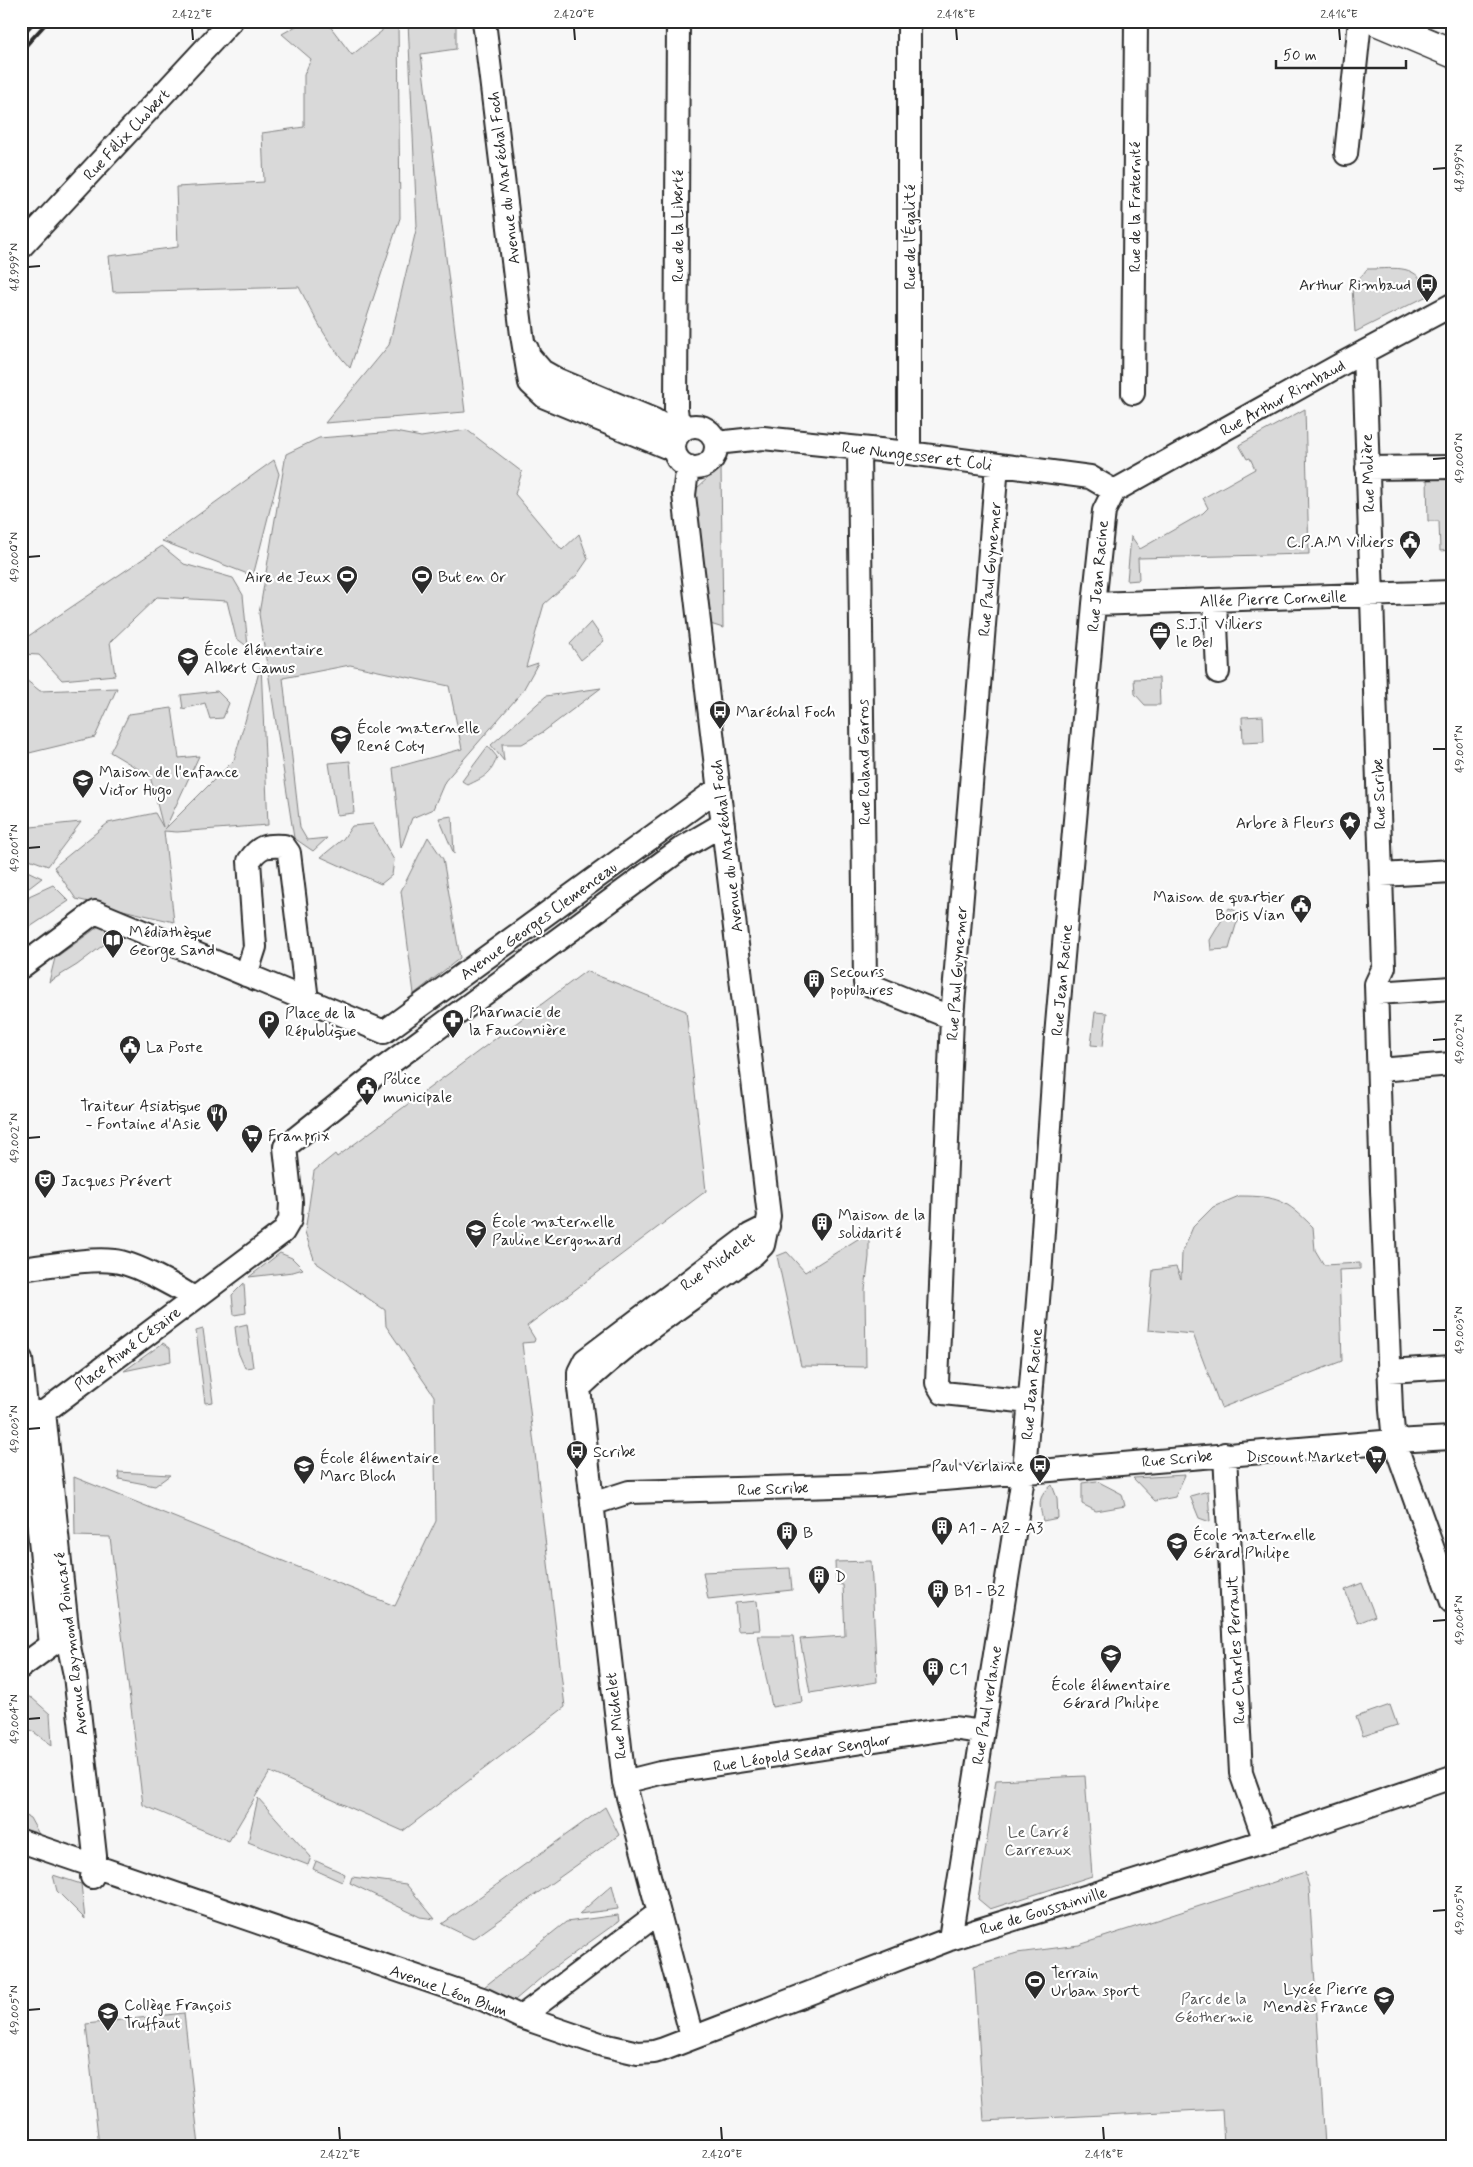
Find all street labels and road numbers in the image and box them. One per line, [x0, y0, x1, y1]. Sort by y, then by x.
street label: Rue Félix Chobert [79, 85, 175, 185]
street label: Avenue du Maréchal Foch [483, 90, 526, 266]
street label: Rue de la Fraternité [1125, 142, 1146, 272]
street label: Rue de la Liberté [668, 170, 689, 282]
street label: Rue de l'Égalité [900, 184, 921, 290]
street label: Rue Arthur Rimbaud [1216, 355, 1349, 441]
street label: Rue Molière [1357, 433, 1380, 513]
street label: Rue Nungesser et Coli [840, 437, 993, 477]
street label: Rue Paul Guynemer [974, 501, 1007, 637]
street label: Rue Jean Racine [1083, 519, 1114, 633]
street label: Allée Pierre Corneille [1199, 586, 1347, 613]
street label: Rue Roland Garros [853, 699, 876, 825]
street label: Avenue du Maréchal Foch [706, 758, 749, 934]
street label: Rue Scribe [1368, 758, 1391, 830]
street label: Avenue Georges Clemenceau [456, 857, 622, 986]
street label: Rue Paul Guynemer [942, 905, 973, 1041]
street label: Rue Jean Racine [1047, 923, 1078, 1037]
street label: Rue Michelet [677, 1228, 759, 1296]
street label: Place Aimé Césaire [70, 1302, 186, 1396]
street label: Rue Jean Racine [1017, 1327, 1048, 1441]
street label: Rue Scribe [1141, 1446, 1214, 1473]
street label: Rue Scribe [737, 1478, 809, 1501]
street label: Avenue Raymond Poincaré [50, 1551, 93, 1737]
street label: Rue Charles Perrault [1222, 1575, 1251, 1724]
street label: Rue Paul verlaine [968, 1644, 1007, 1766]
street label: Rue Michelet [601, 1671, 632, 1760]
street label: Rue Léopold Sedar Senghor [712, 1729, 893, 1779]
street label: Rue de Goussainville [977, 1882, 1110, 1941]
street label: Avenue Léon Blum [387, 1960, 510, 2022]

